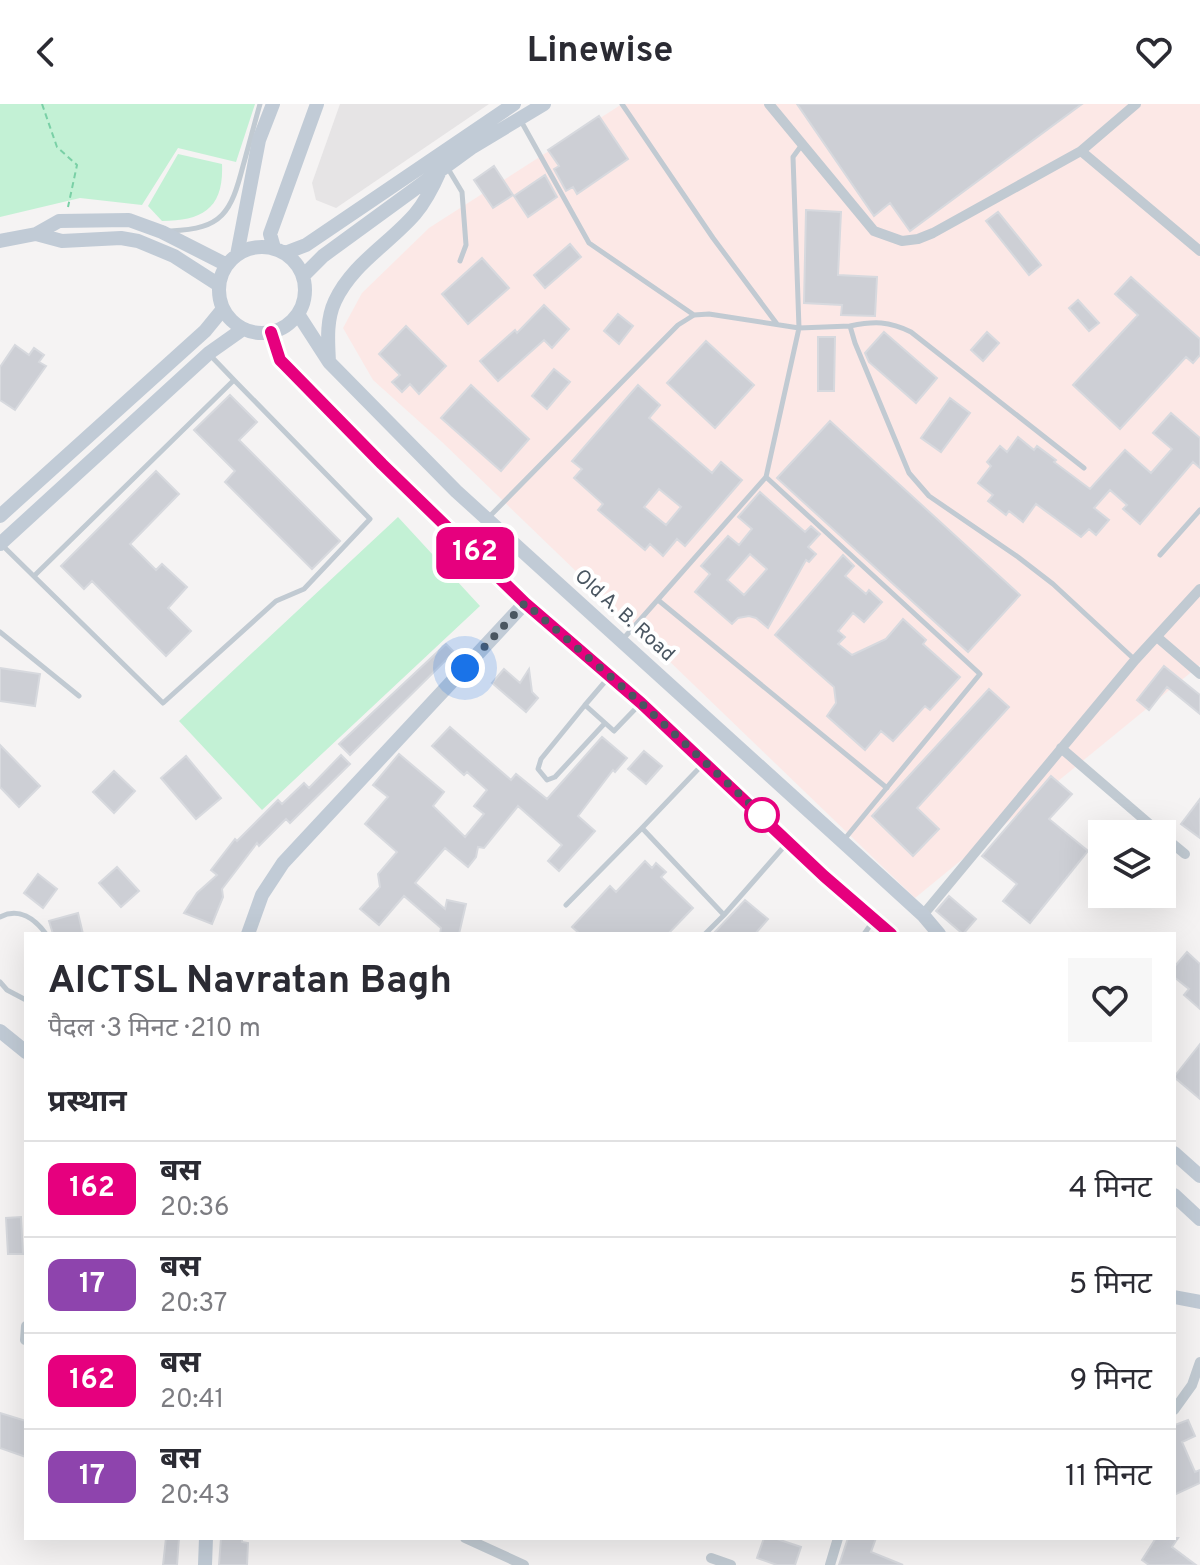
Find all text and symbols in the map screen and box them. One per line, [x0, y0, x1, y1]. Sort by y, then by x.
text: Linewise [527, 29, 673, 75]
icon: back [24, 30, 68, 74]
icon: heart [1132, 30, 1176, 74]
line badge: 162 [429, 527, 521, 579]
text: 162 [452, 535, 498, 571]
street label: Old A. B. Road [568, 564, 680, 668]
your location [445, 648, 485, 688]
unlabelled marker [745, 798, 779, 832]
map controls [1088, 820, 1176, 908]
button: layers [1088, 820, 1176, 908]
text: AICTSL Navratan Bagh [48, 958, 452, 1007]
button: heart [1068, 958, 1152, 1042]
text: पैदल · 3 मिनट · 210 m [48, 1013, 261, 1046]
text: प्रस्थान [48, 1085, 127, 1122]
text: बस [160, 1154, 201, 1191]
text: 162 [69, 1171, 115, 1207]
text: 4 मिनट [1069, 1171, 1152, 1208]
text: 20:36 [160, 1192, 230, 1225]
text: बस [160, 1250, 201, 1287]
text: 17 [79, 1267, 105, 1303]
text: 5 मिनट [1069, 1267, 1152, 1304]
text: 20:37 [160, 1288, 227, 1321]
text: बस [160, 1346, 201, 1383]
text: 162 [69, 1363, 115, 1399]
text: 9 मिनट [1070, 1363, 1152, 1400]
text: 20:41 [160, 1384, 224, 1417]
text: बस [160, 1442, 201, 1479]
text: 17 [79, 1459, 105, 1495]
text: 11 मिनट [1065, 1459, 1152, 1496]
text: 20:43 [160, 1480, 230, 1513]

